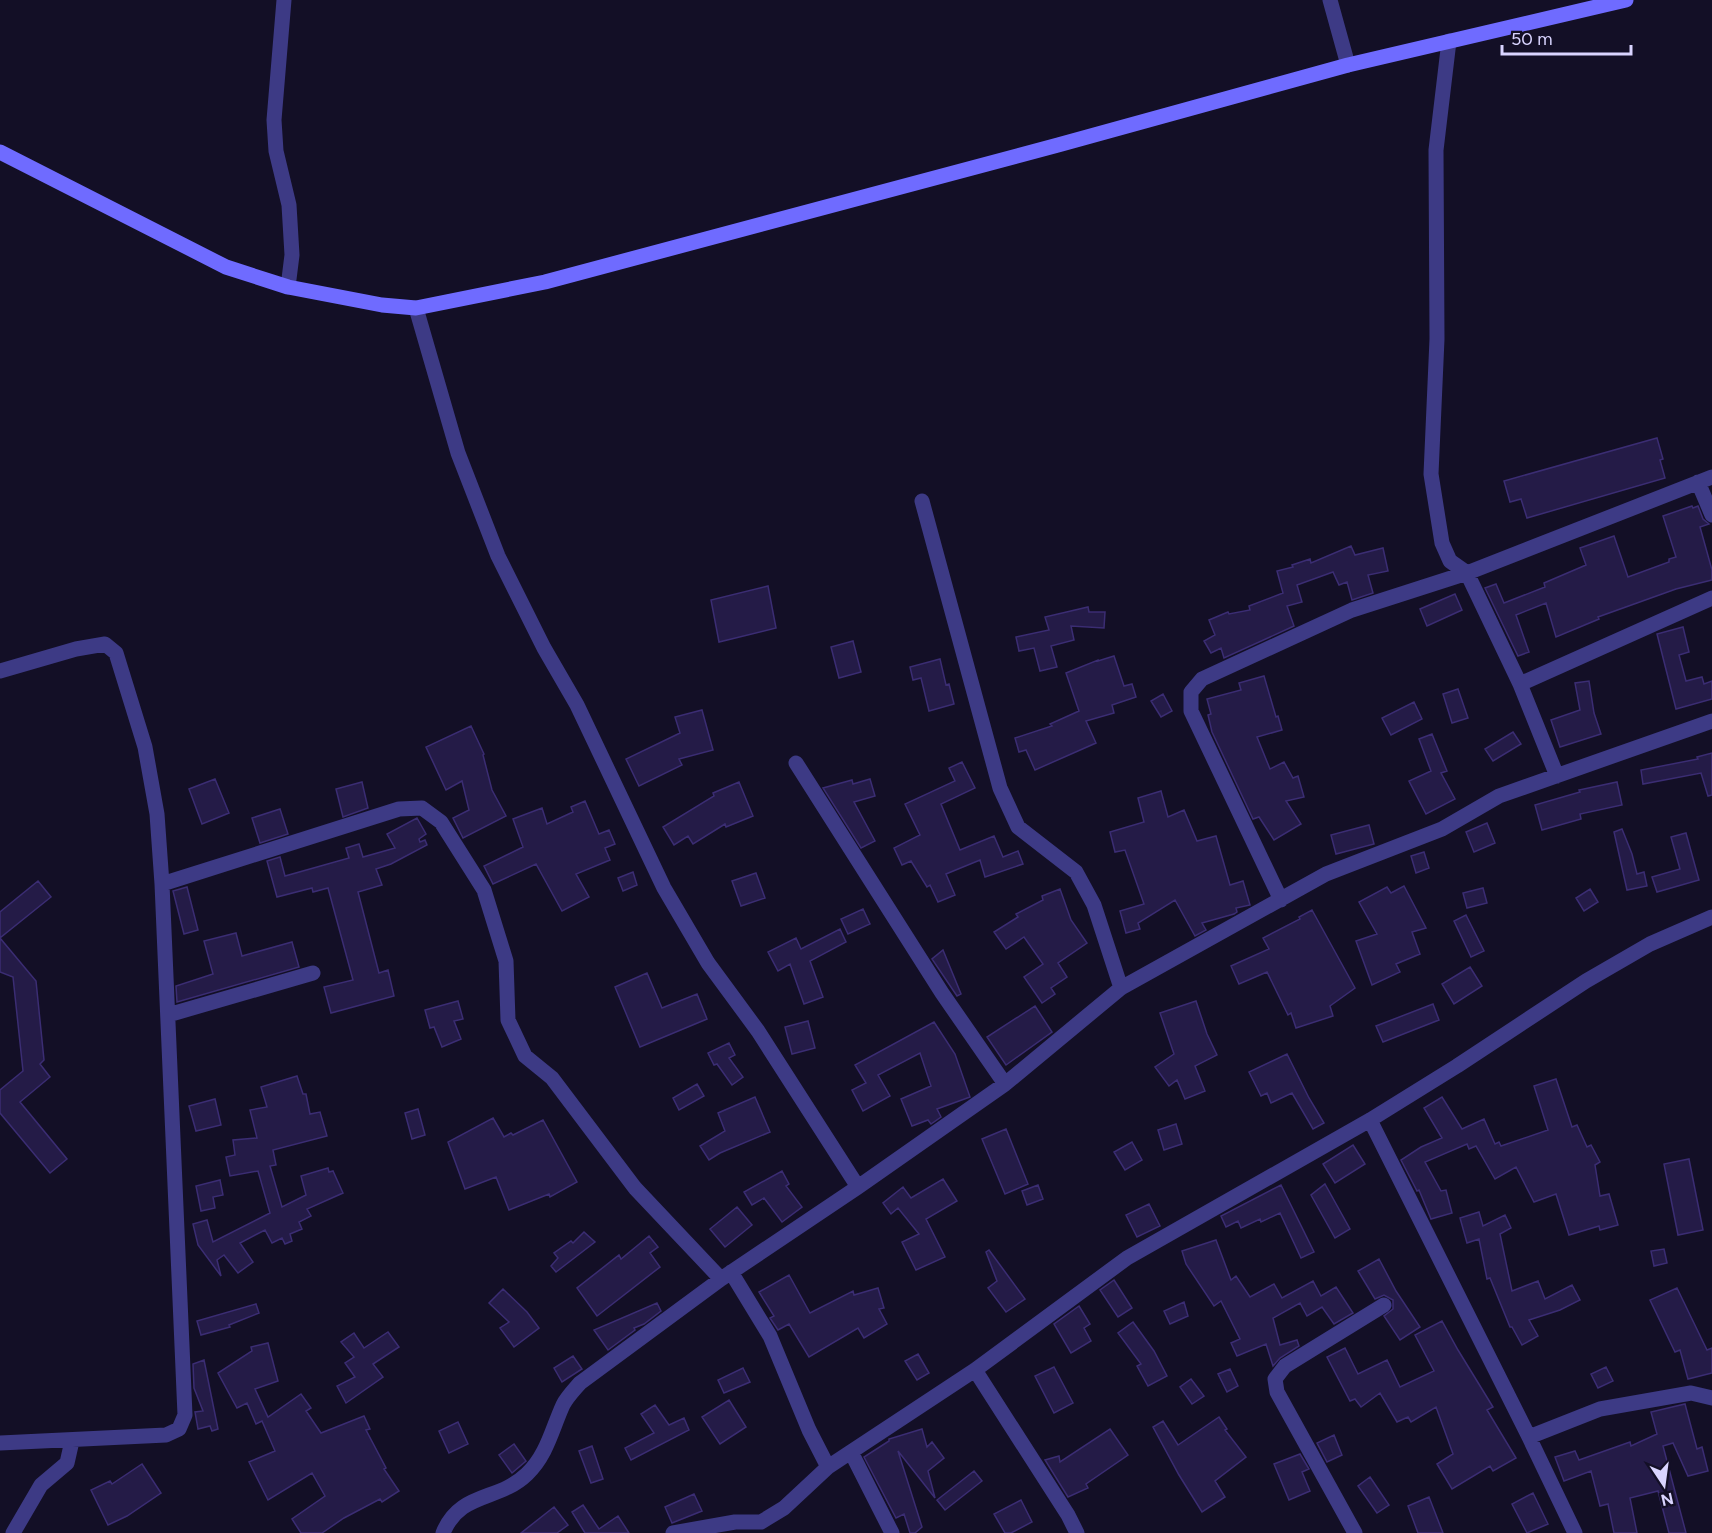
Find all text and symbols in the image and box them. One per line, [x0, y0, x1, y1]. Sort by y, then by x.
scale bar [1502, 18, 1631, 56]
text: 50 m [1511, 28, 1553, 50]
north arrow [1634, 1455, 1694, 1515]
text: N [1659, 1488, 1675, 1510]

